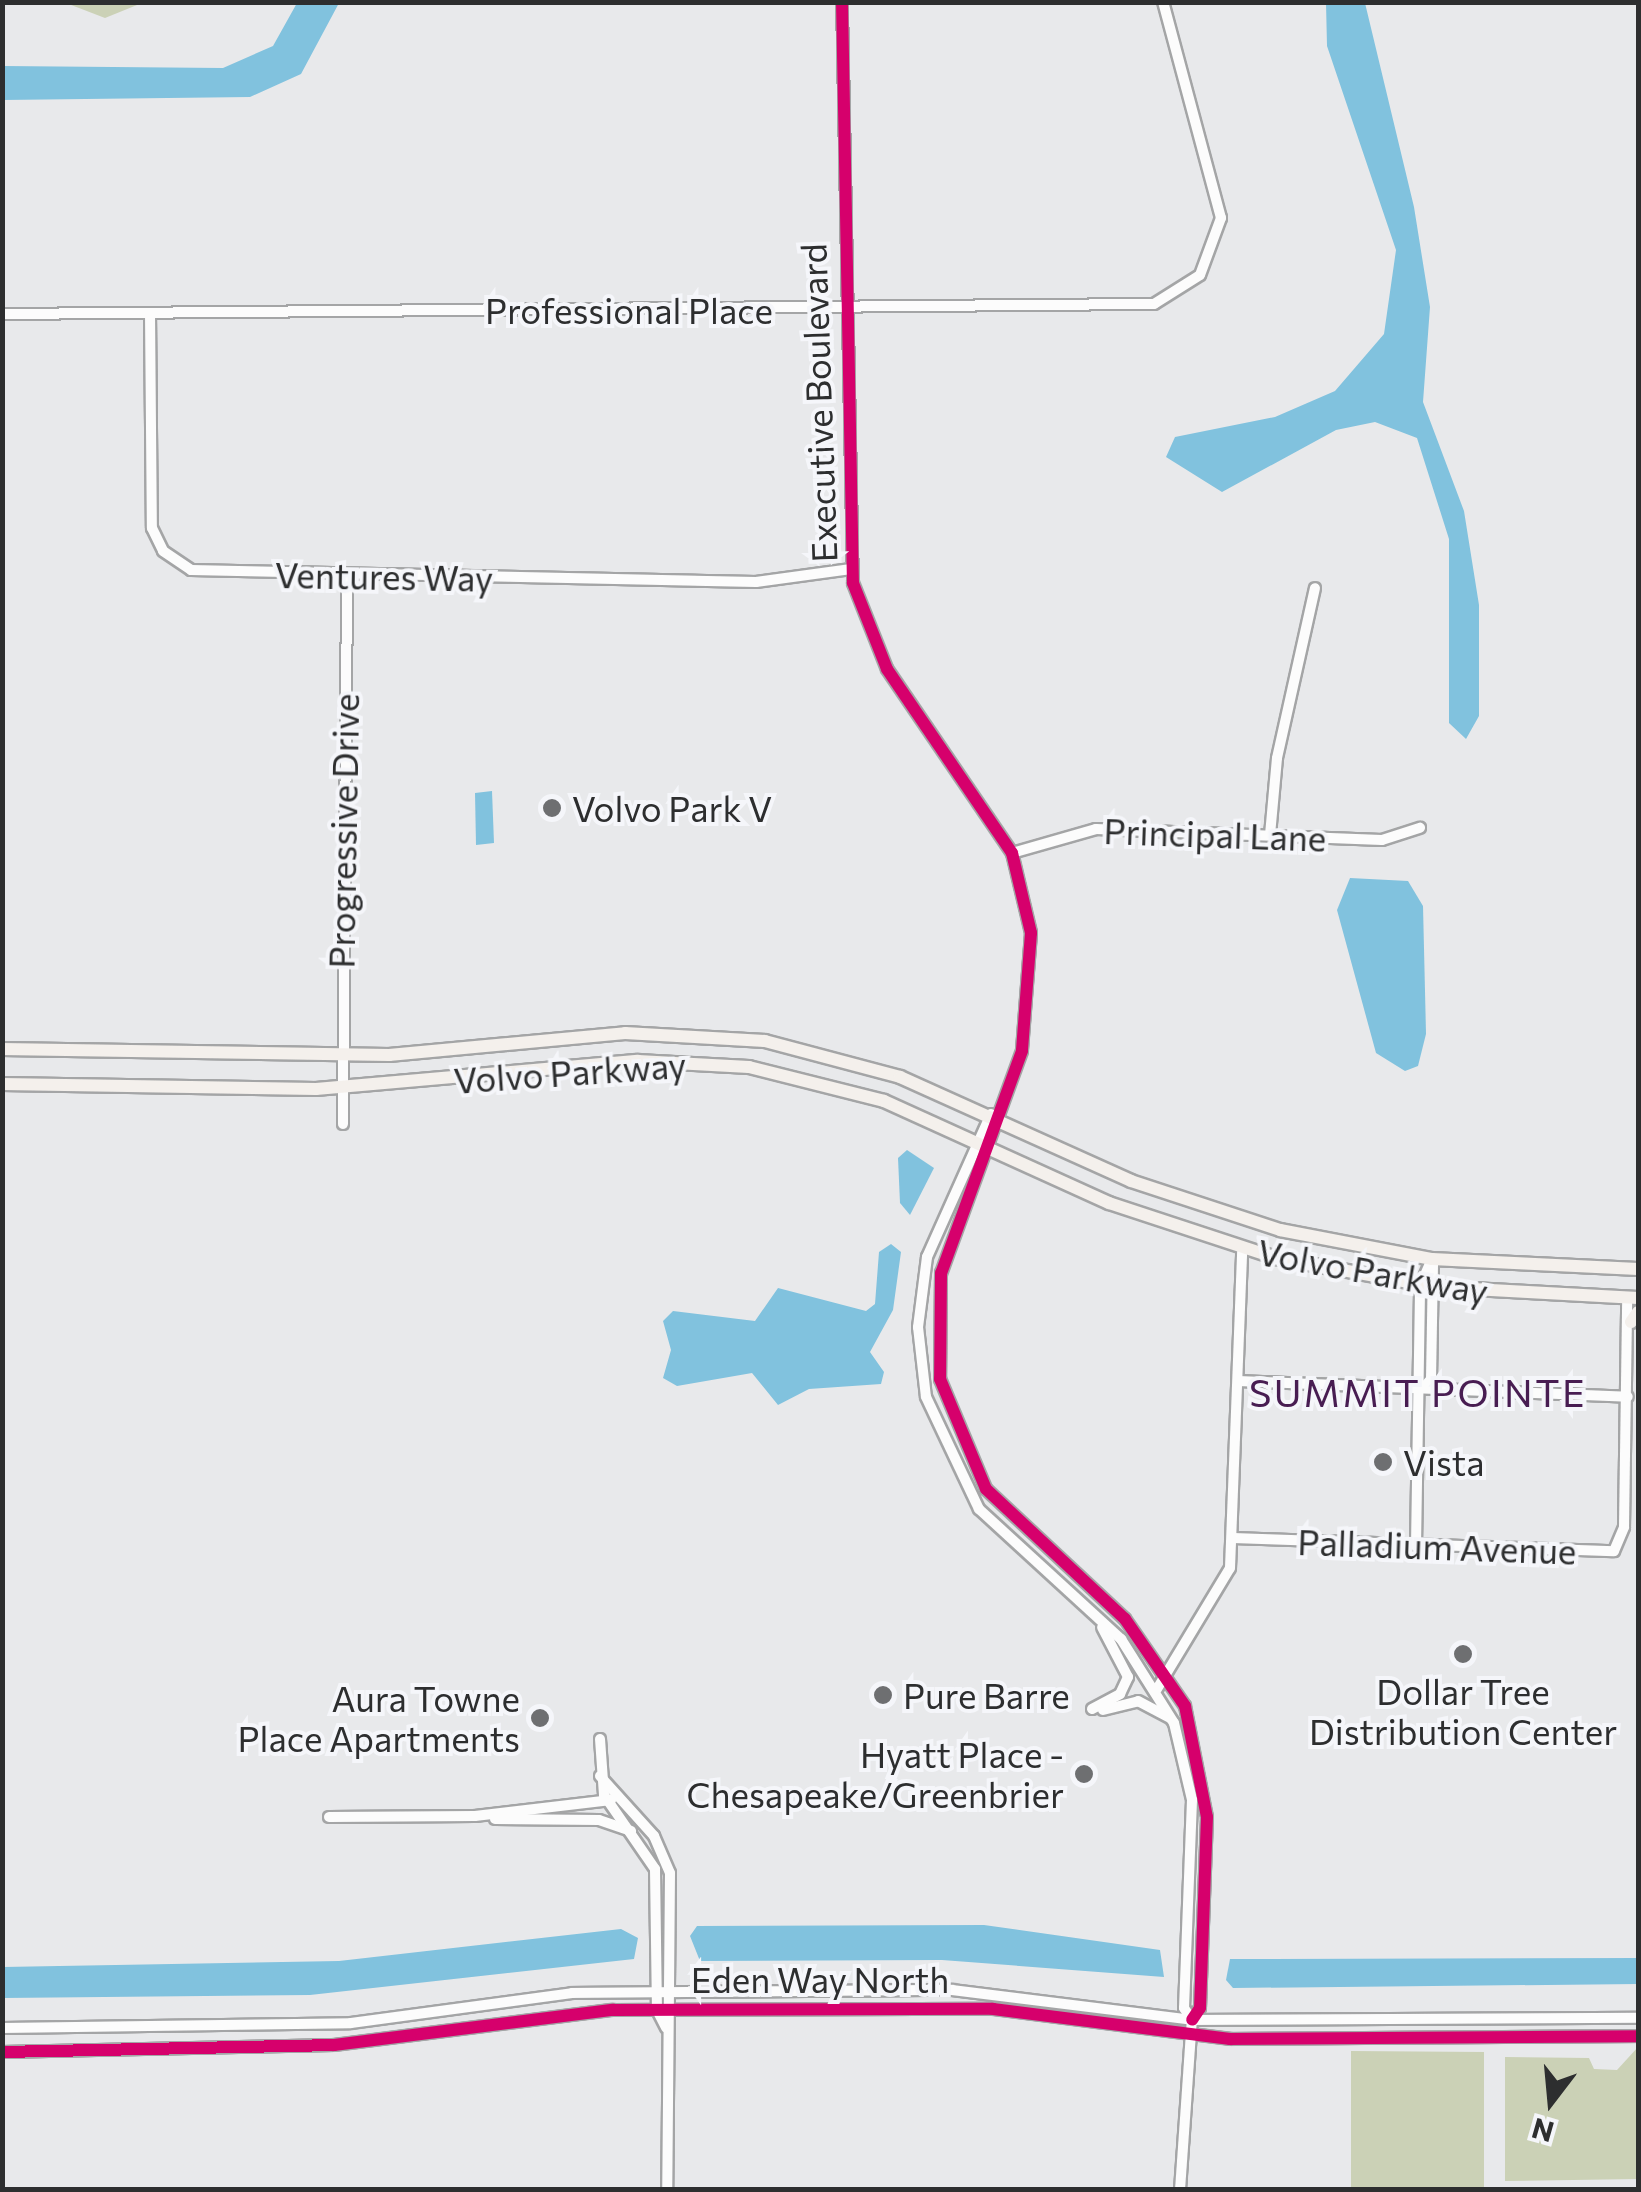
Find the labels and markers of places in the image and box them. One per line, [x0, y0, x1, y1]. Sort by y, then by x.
place label: Volvo Park V [572, 787, 772, 829]
marker: Volvo Park V [541, 797, 563, 819]
place label: Vista [1403, 1441, 1485, 1483]
marker: Vista [1372, 1451, 1394, 1473]
marker: Dollar Tree Distribution Center [1452, 1643, 1474, 1665]
place label: Dollar Tree Distribution Center [1309, 1670, 1617, 1752]
place label: Pure Barre [903, 1674, 1070, 1716]
place label: Aura Towne Place Apartments [238, 1677, 520, 1759]
marker: Pure Barre [872, 1684, 894, 1706]
marker: Aura Towne Place Apartments [529, 1707, 551, 1729]
place label: Hyatt Place - Chesapeake/Greenbrier [686, 1733, 1064, 1815]
marker: Hyatt Place - Chesapeake/Greenbrier [1073, 1763, 1095, 1785]

